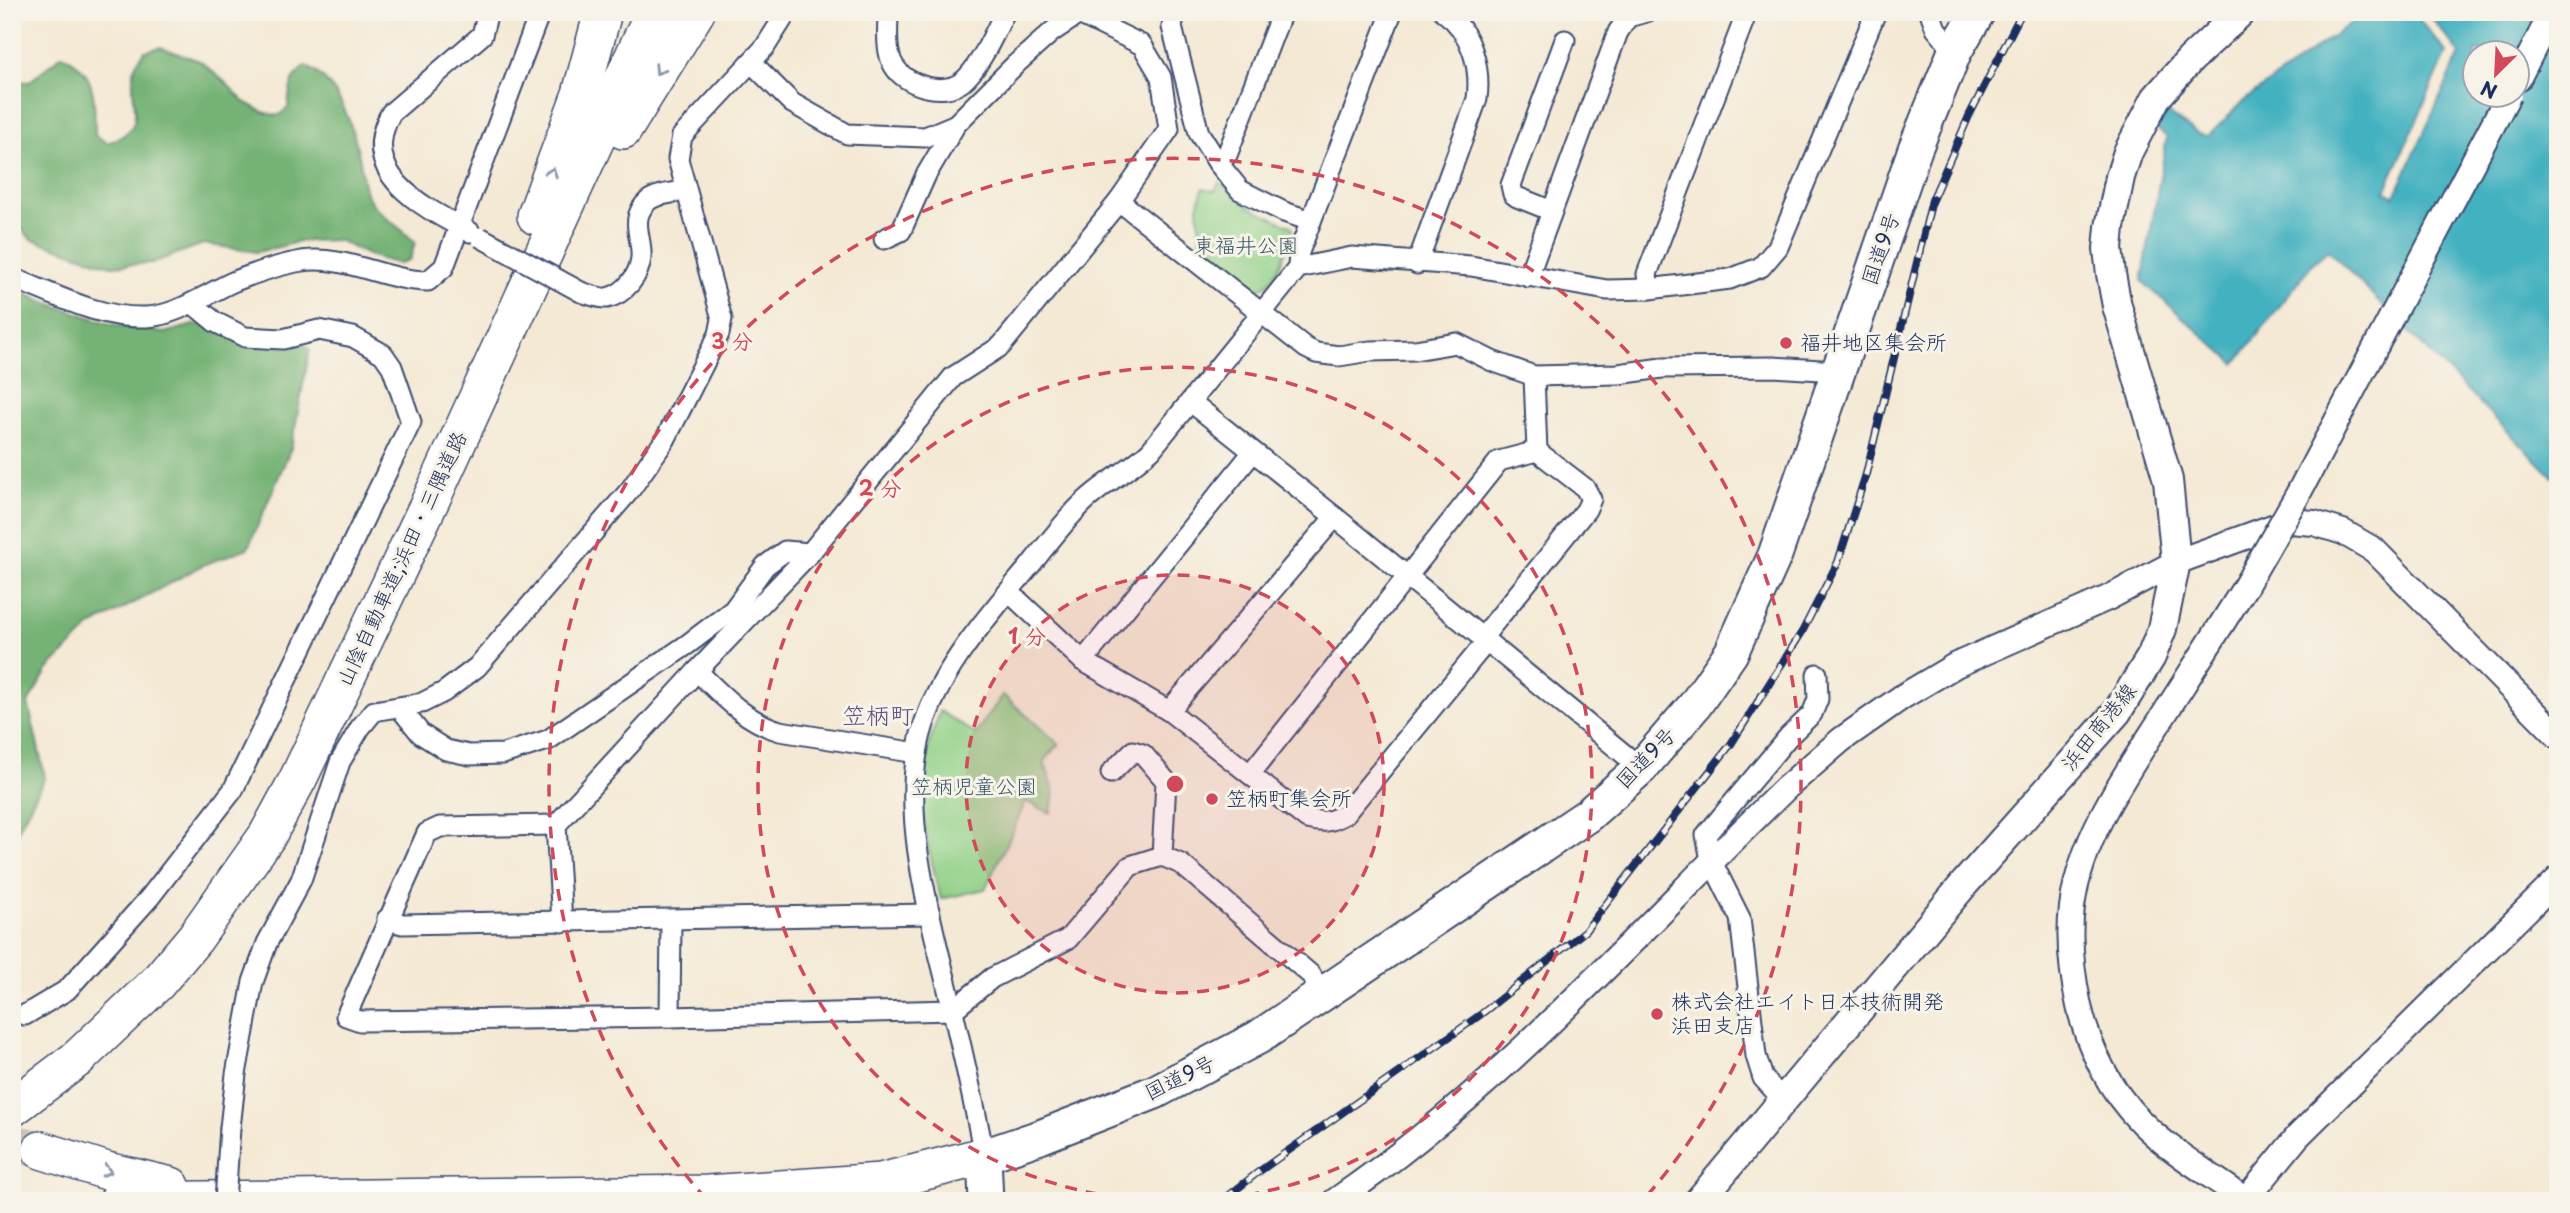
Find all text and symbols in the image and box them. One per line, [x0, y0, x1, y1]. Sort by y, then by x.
north arrow [2462, 38, 2532, 108]
one-way arrow [654, 62, 667, 75]
text: N [2476, 75, 2501, 106]
one-way arrow [544, 167, 558, 179]
street label: 国道9号 [1852, 208, 1906, 289]
park label: 東福井公園 [1194, 228, 1299, 260]
text: 3 分 [711, 324, 753, 356]
place label: 福井地区集会所 [1800, 325, 1947, 357]
marker: 福井地区集会所 [1778, 335, 1794, 351]
street label: 山陰自動車道;浜田・三隅道路 [327, 425, 474, 691]
text: 2 分 [859, 471, 901, 503]
text: 1 分 [1008, 619, 1046, 651]
street label: 浜田商港線 [2052, 675, 2143, 777]
district label: 笠柄町 [842, 696, 914, 732]
street label: 国道9号 [1607, 718, 1682, 795]
park label: 笠柄児童公園 [911, 769, 1037, 801]
centre of rings [1163, 772, 1187, 796]
place label: 笠柄町集会所 [1226, 781, 1352, 813]
marker: 笠柄町集会所 [1204, 791, 1220, 807]
place label: 株式会社エイト日本技術開発 浜田支店 [1671, 984, 1944, 1040]
marker: 株式会社エイト日本技術開発 浜田支店 [1649, 1006, 1665, 1022]
street label: 国道9号 [1138, 1045, 1220, 1107]
one-way arrow [100, 1162, 112, 1177]

